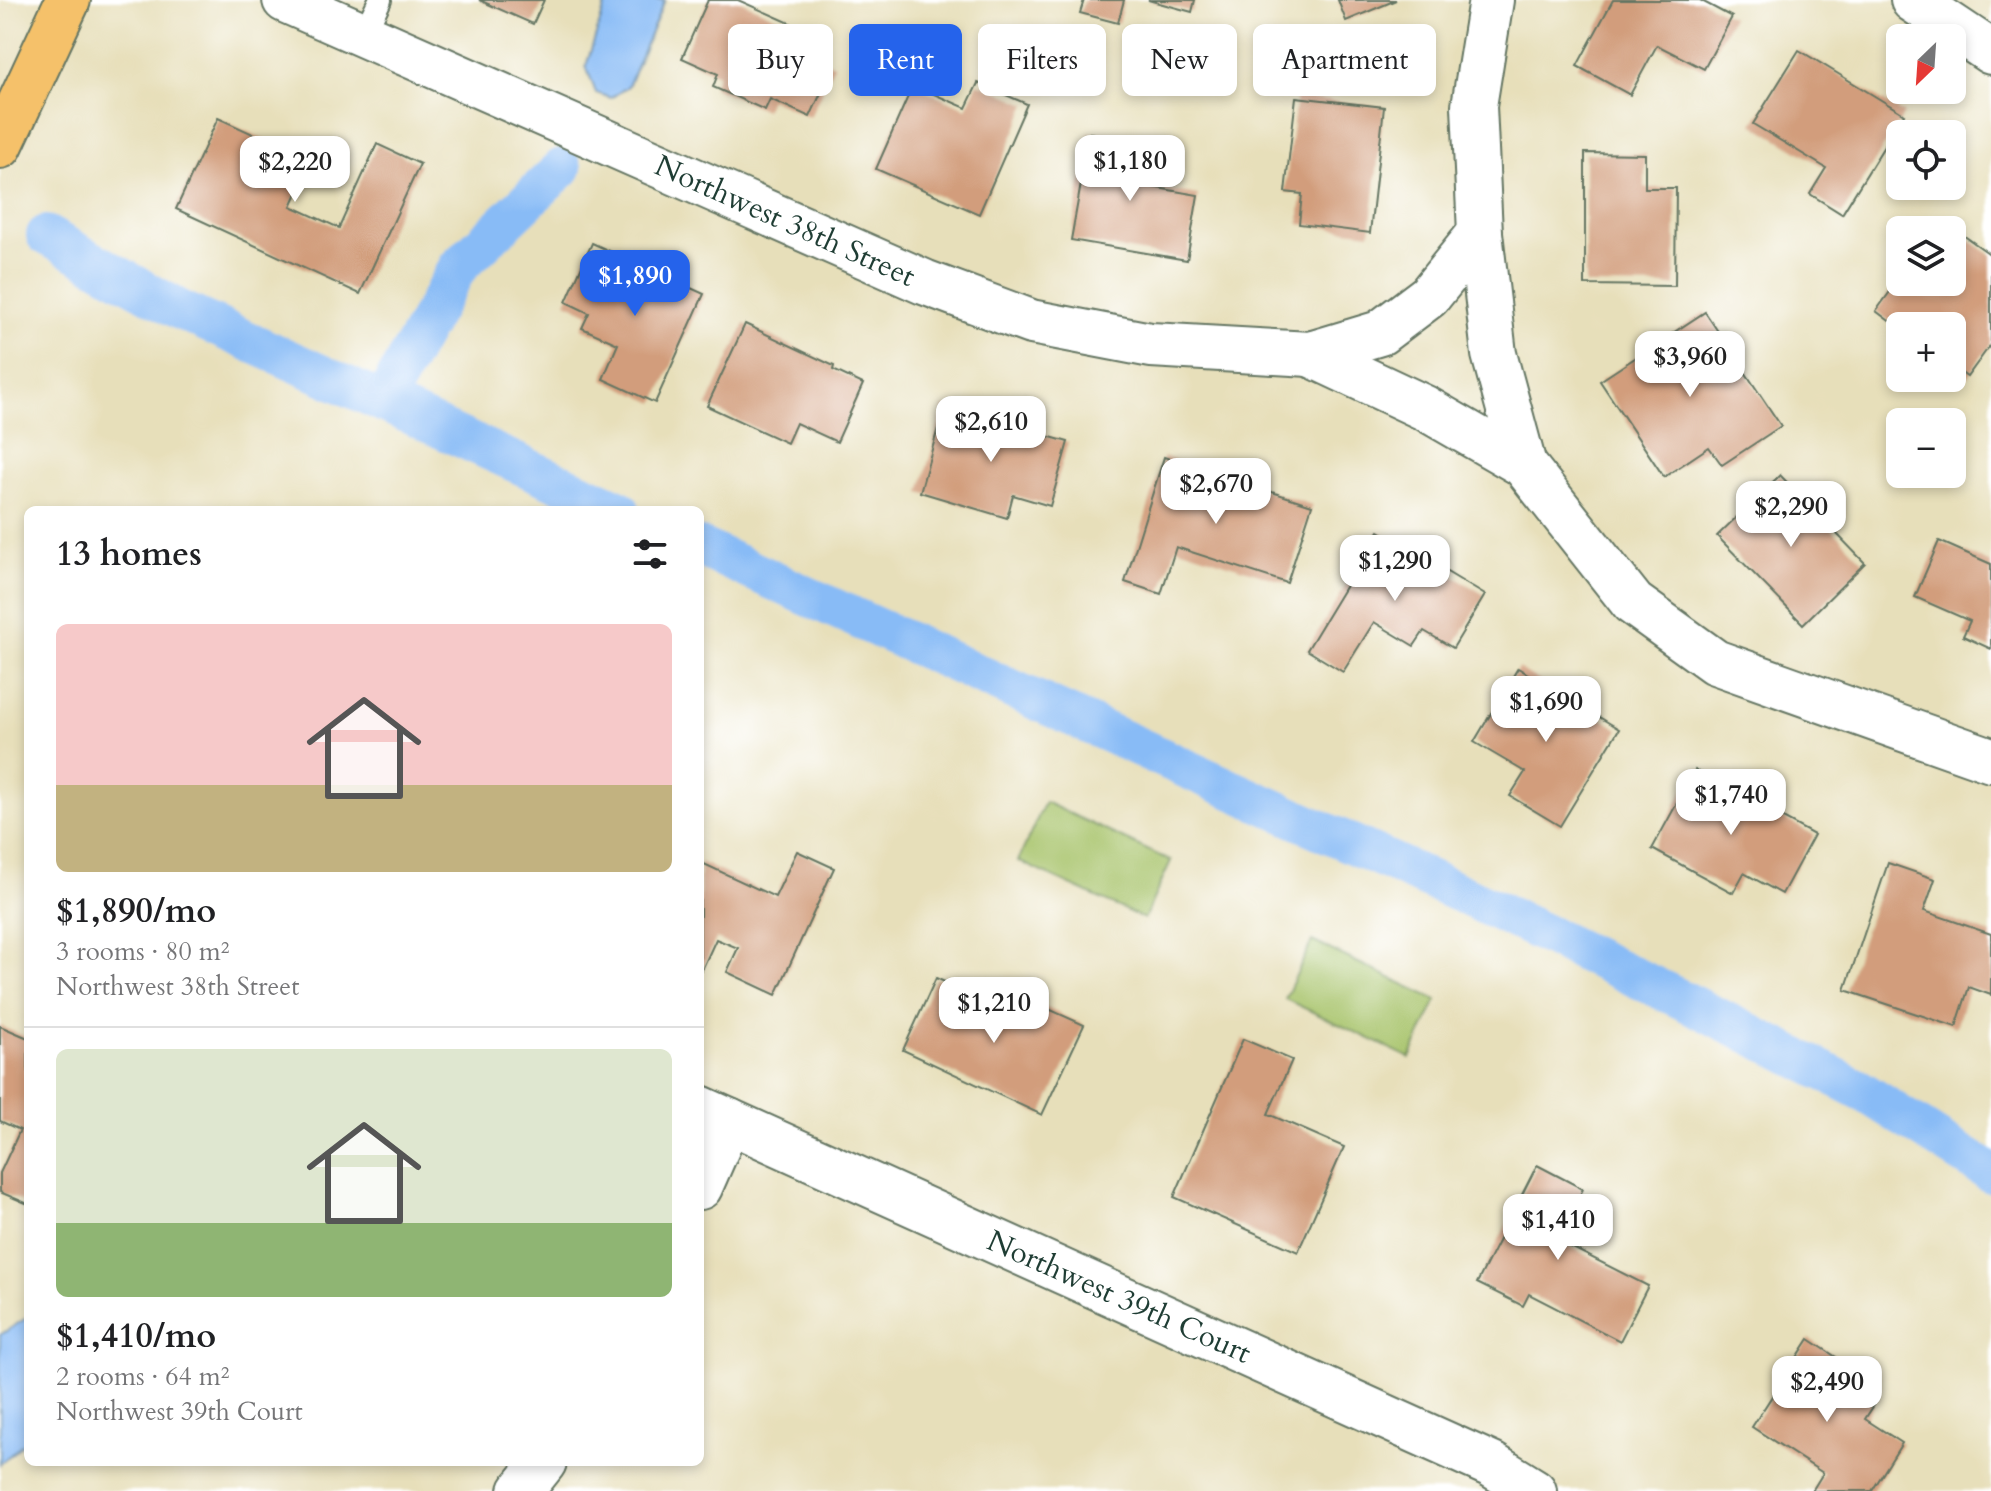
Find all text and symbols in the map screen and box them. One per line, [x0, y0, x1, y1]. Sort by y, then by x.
chip: Buy [728, 24, 833, 96]
chip: Rent [849, 24, 962, 96]
chip: Filters [978, 24, 1106, 96]
chip: New [1122, 24, 1237, 96]
chip: Apartment [1253, 24, 1436, 96]
north arrow [1886, 24, 1966, 104]
map controls [1886, 24, 1966, 488]
button: locate [1886, 120, 1966, 200]
pin: $1,180 [1065, 135, 1195, 203]
pin: $2,220 [230, 136, 360, 204]
text: $1,180 [1093, 143, 1167, 178]
text: $2,220 [258, 144, 332, 179]
street label: Northwest 38th Street [648, 145, 922, 297]
button: layers [1886, 216, 1966, 296]
pin: $1,890 [570, 250, 700, 318]
text: $1,890 [598, 258, 672, 293]
button: + [1886, 312, 1966, 392]
pin: $3,960 [1625, 331, 1755, 399]
text: $3,960 [1653, 339, 1727, 374]
pin: $2,610 [926, 396, 1056, 464]
text: $2,610 [954, 404, 1028, 439]
button: − [1886, 408, 1966, 488]
pin: $2,670 [1151, 458, 1281, 526]
text: $2,670 [1179, 466, 1253, 501]
pin: $2,290 [1726, 481, 1856, 549]
text: $2,290 [1754, 489, 1828, 524]
text: 13 homes [56, 531, 202, 577]
icon: filters [628, 532, 672, 576]
pin: $1,290 [1330, 535, 1460, 603]
text: $1,290 [1358, 543, 1432, 578]
icon: home [292, 676, 436, 820]
pin: $1,690 [1481, 676, 1611, 744]
text: $1,690 [1509, 684, 1583, 719]
pin: $1,740 [1666, 769, 1796, 837]
text: $1,740 [1694, 777, 1768, 812]
text: $1,890/mo [56, 888, 216, 934]
text: 3 rooms · 80 m² [56, 934, 229, 969]
text: Northwest 38th Street [56, 969, 299, 1004]
pin: $1,210 [929, 977, 1059, 1045]
text: $1,210 [957, 985, 1031, 1020]
icon: home [292, 1101, 436, 1245]
pin: $1,410 [1493, 1194, 1623, 1262]
text: $1,410 [1521, 1202, 1595, 1237]
street label: Northwest 39th Court [981, 1220, 1258, 1374]
text: $1,410/mo [56, 1313, 216, 1359]
pin: $2,490 [1762, 1356, 1892, 1424]
text: 2 rooms · 64 m² [56, 1359, 229, 1394]
text: $2,490 [1790, 1364, 1864, 1399]
text: Northwest 39th Court [56, 1394, 303, 1429]

